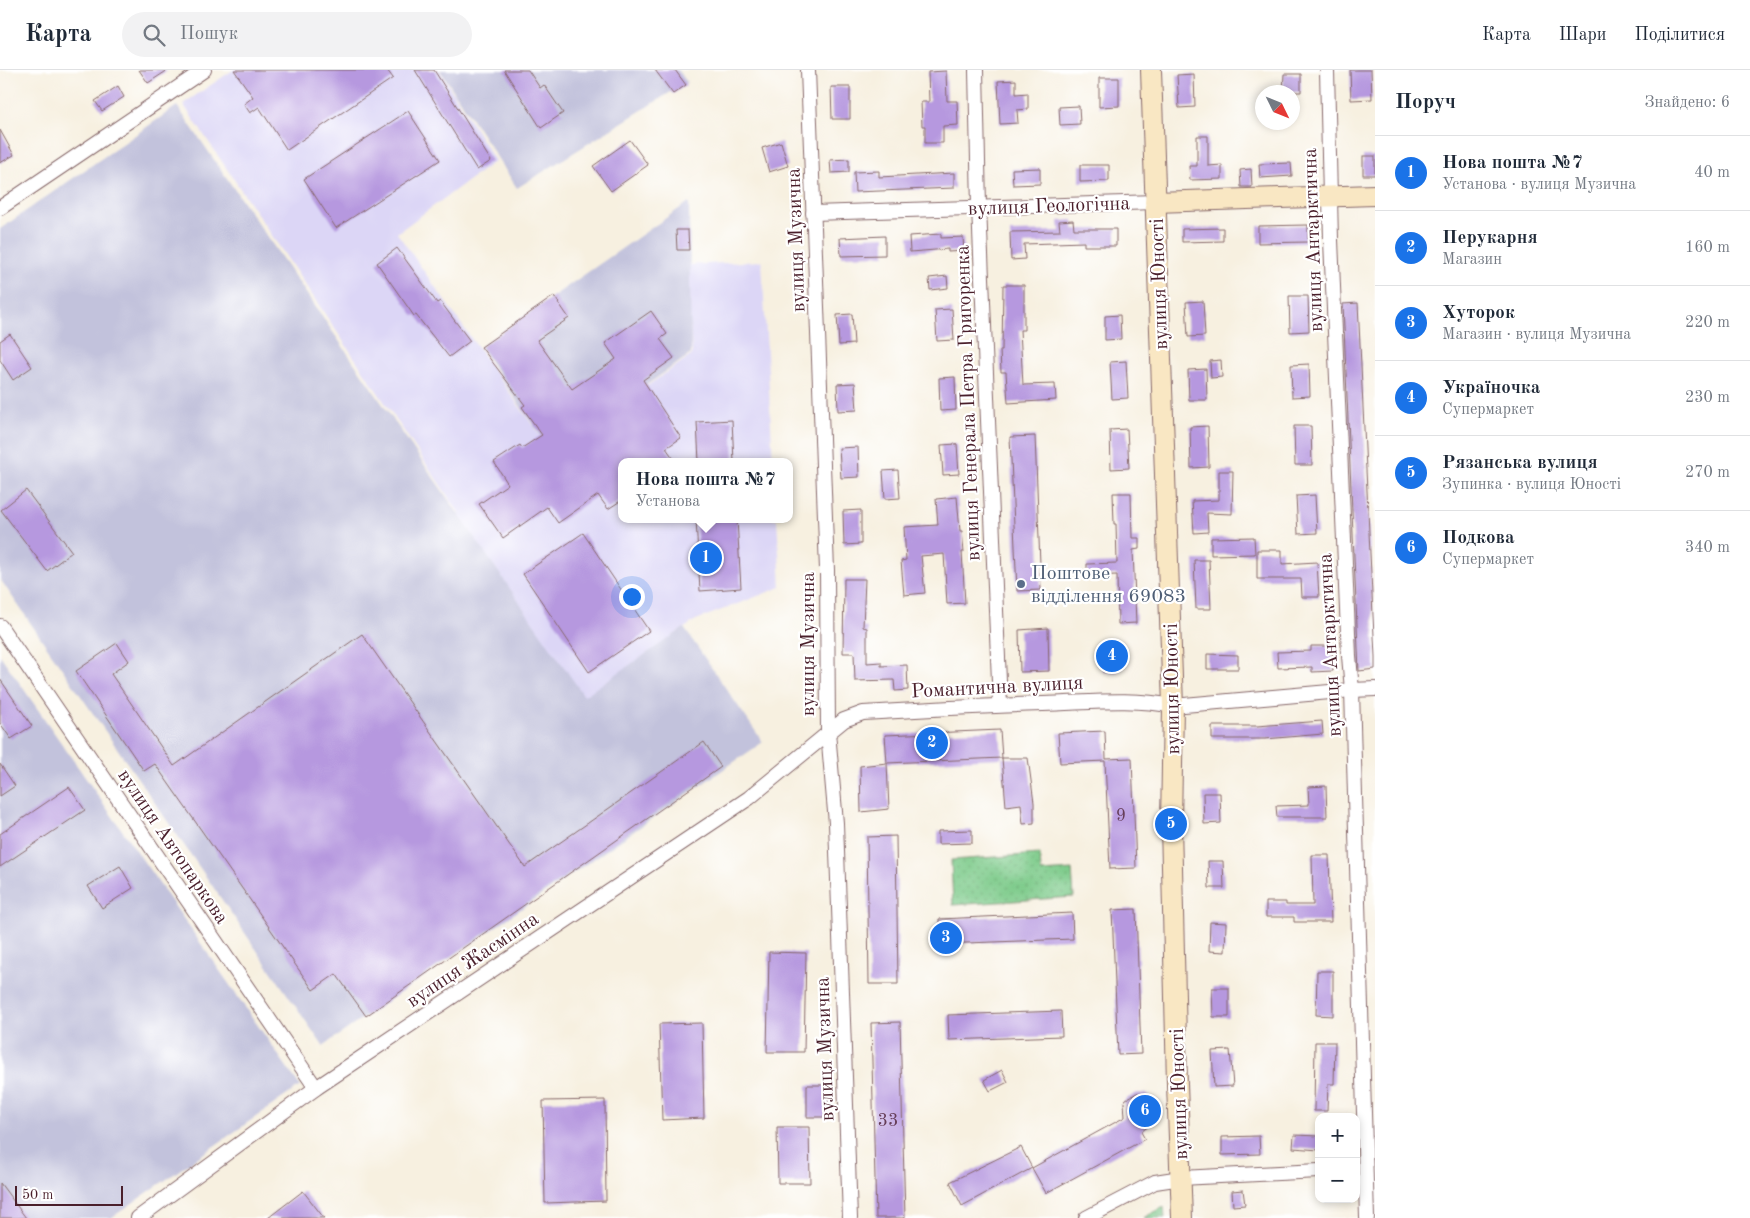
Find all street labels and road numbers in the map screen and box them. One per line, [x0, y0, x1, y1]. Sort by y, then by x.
street label: вулиця Антарктична [1301, 148, 1327, 332]
street label: вулиця Музична [784, 167, 810, 313]
street label: вулиця Геологічна [968, 194, 1131, 220]
street label: вулиця Юності [1148, 218, 1172, 350]
street label: вулиця Генерала Петра Григоренка [953, 245, 985, 561]
street label: вулиця Антарктична [1316, 552, 1346, 737]
street label: вулиця Музична [799, 572, 819, 716]
street label: вулиця Юності [1162, 623, 1184, 755]
street label: Романтична вулиця [910, 673, 1084, 703]
street label: вулиця Автопаркова [113, 766, 232, 928]
street label: вулиця Жасмінна [404, 909, 543, 1012]
street label: вулиця Музична [813, 976, 839, 1122]
street label: вулиця Юності [1168, 1028, 1192, 1160]

